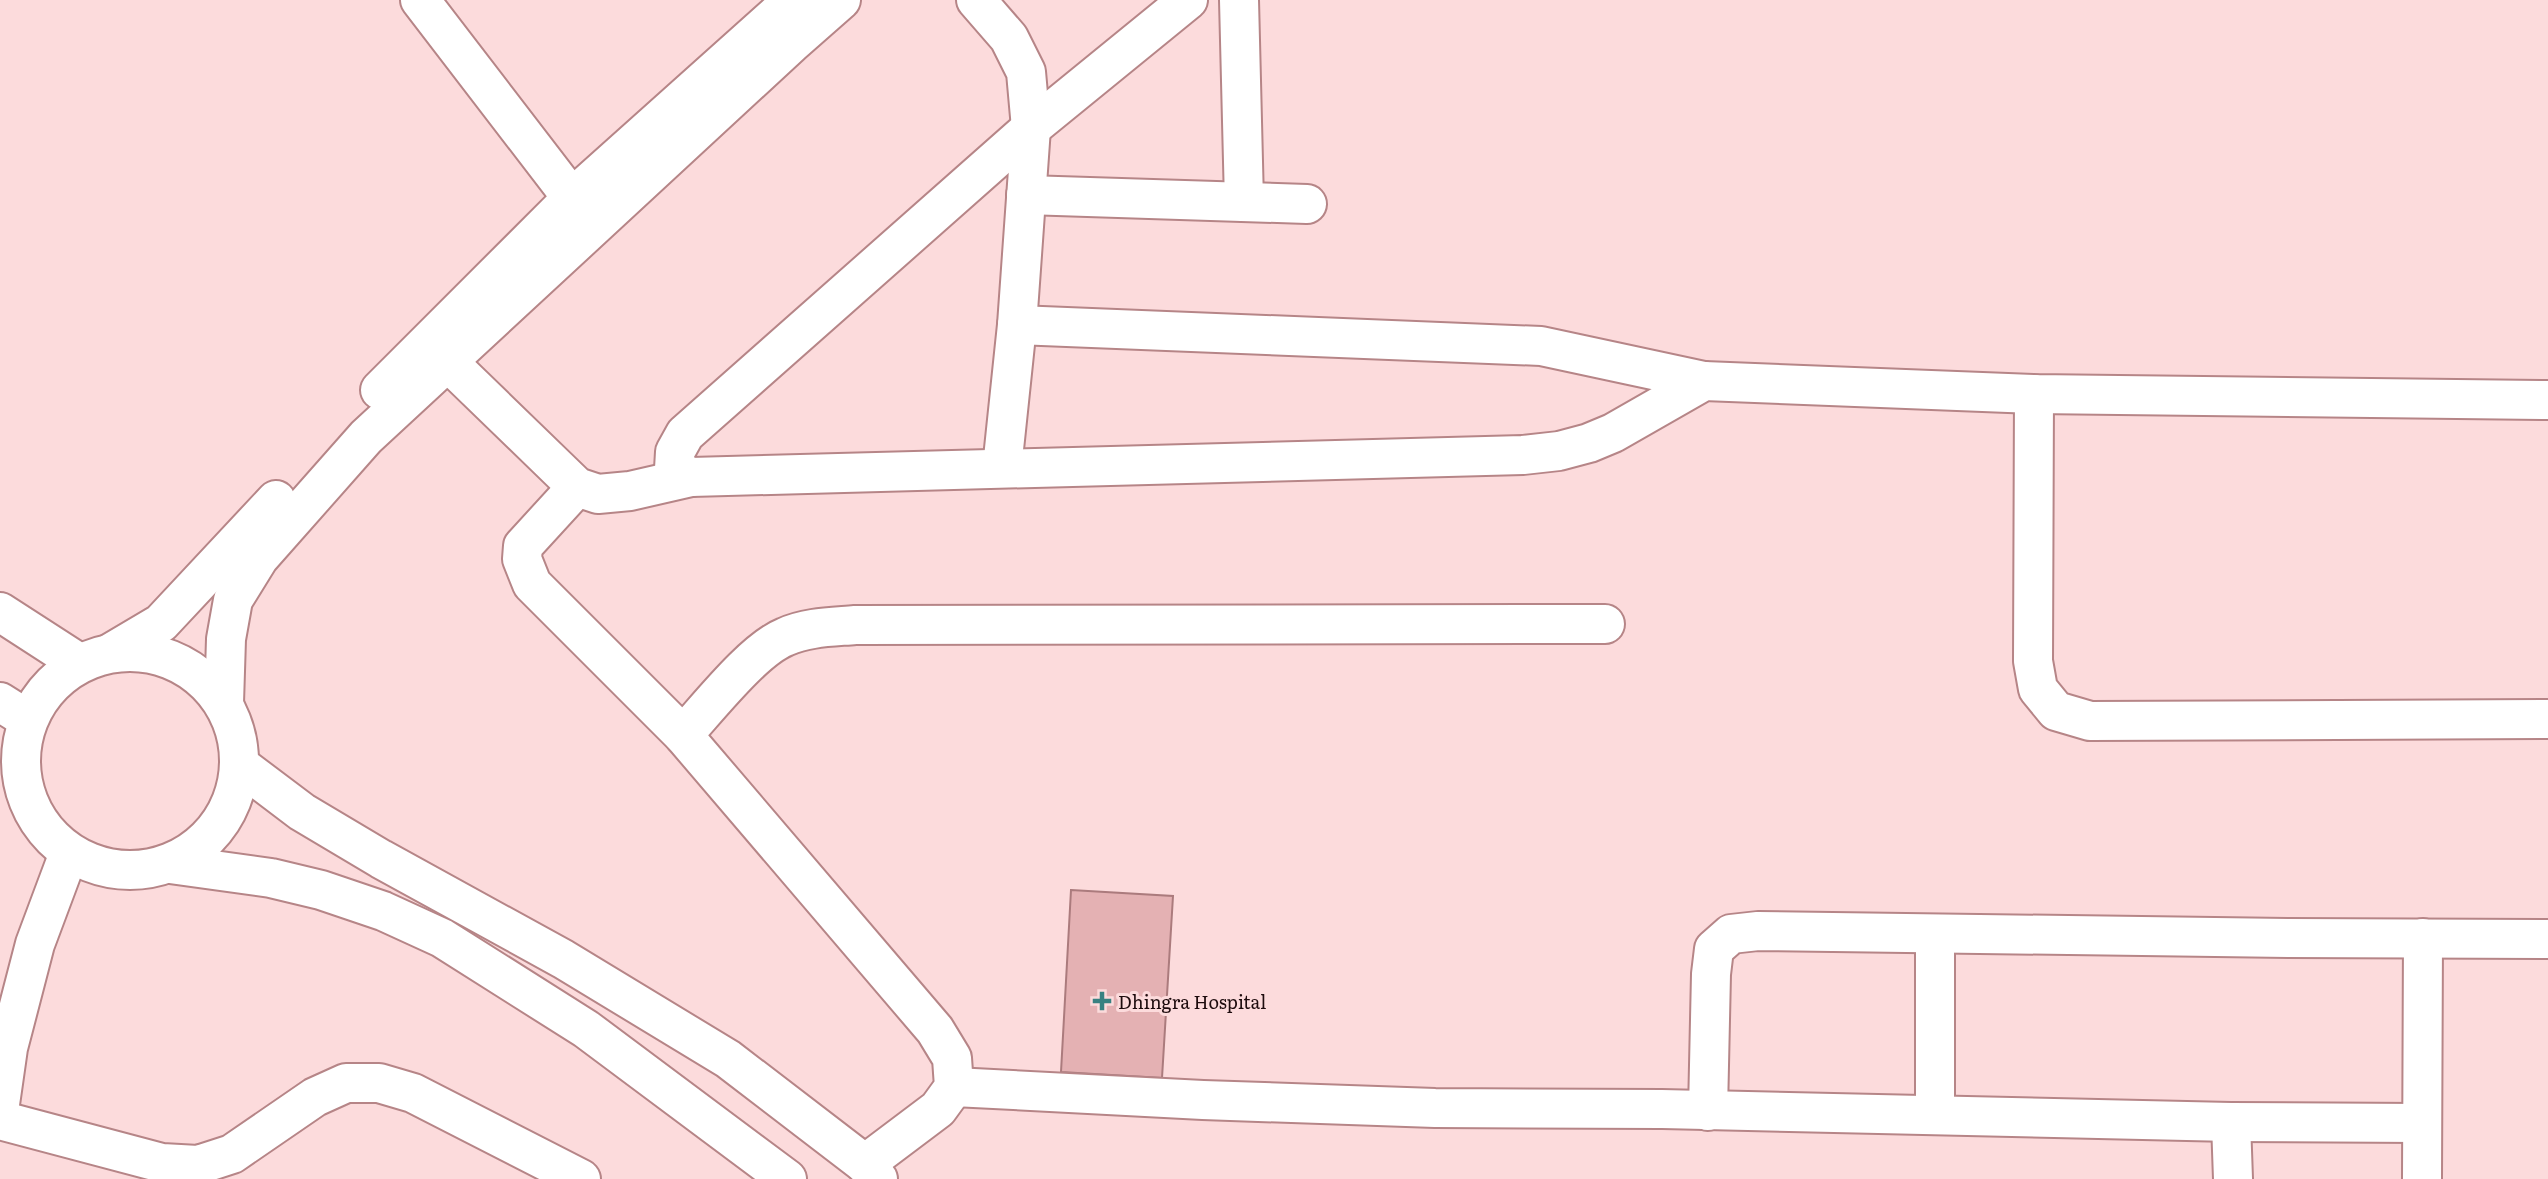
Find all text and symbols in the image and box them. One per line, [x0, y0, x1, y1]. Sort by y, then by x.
place label: Dhingra Hospital [1118, 988, 1266, 1015]
marker: Dhingra Hospital [1092, 991, 1112, 1011]

